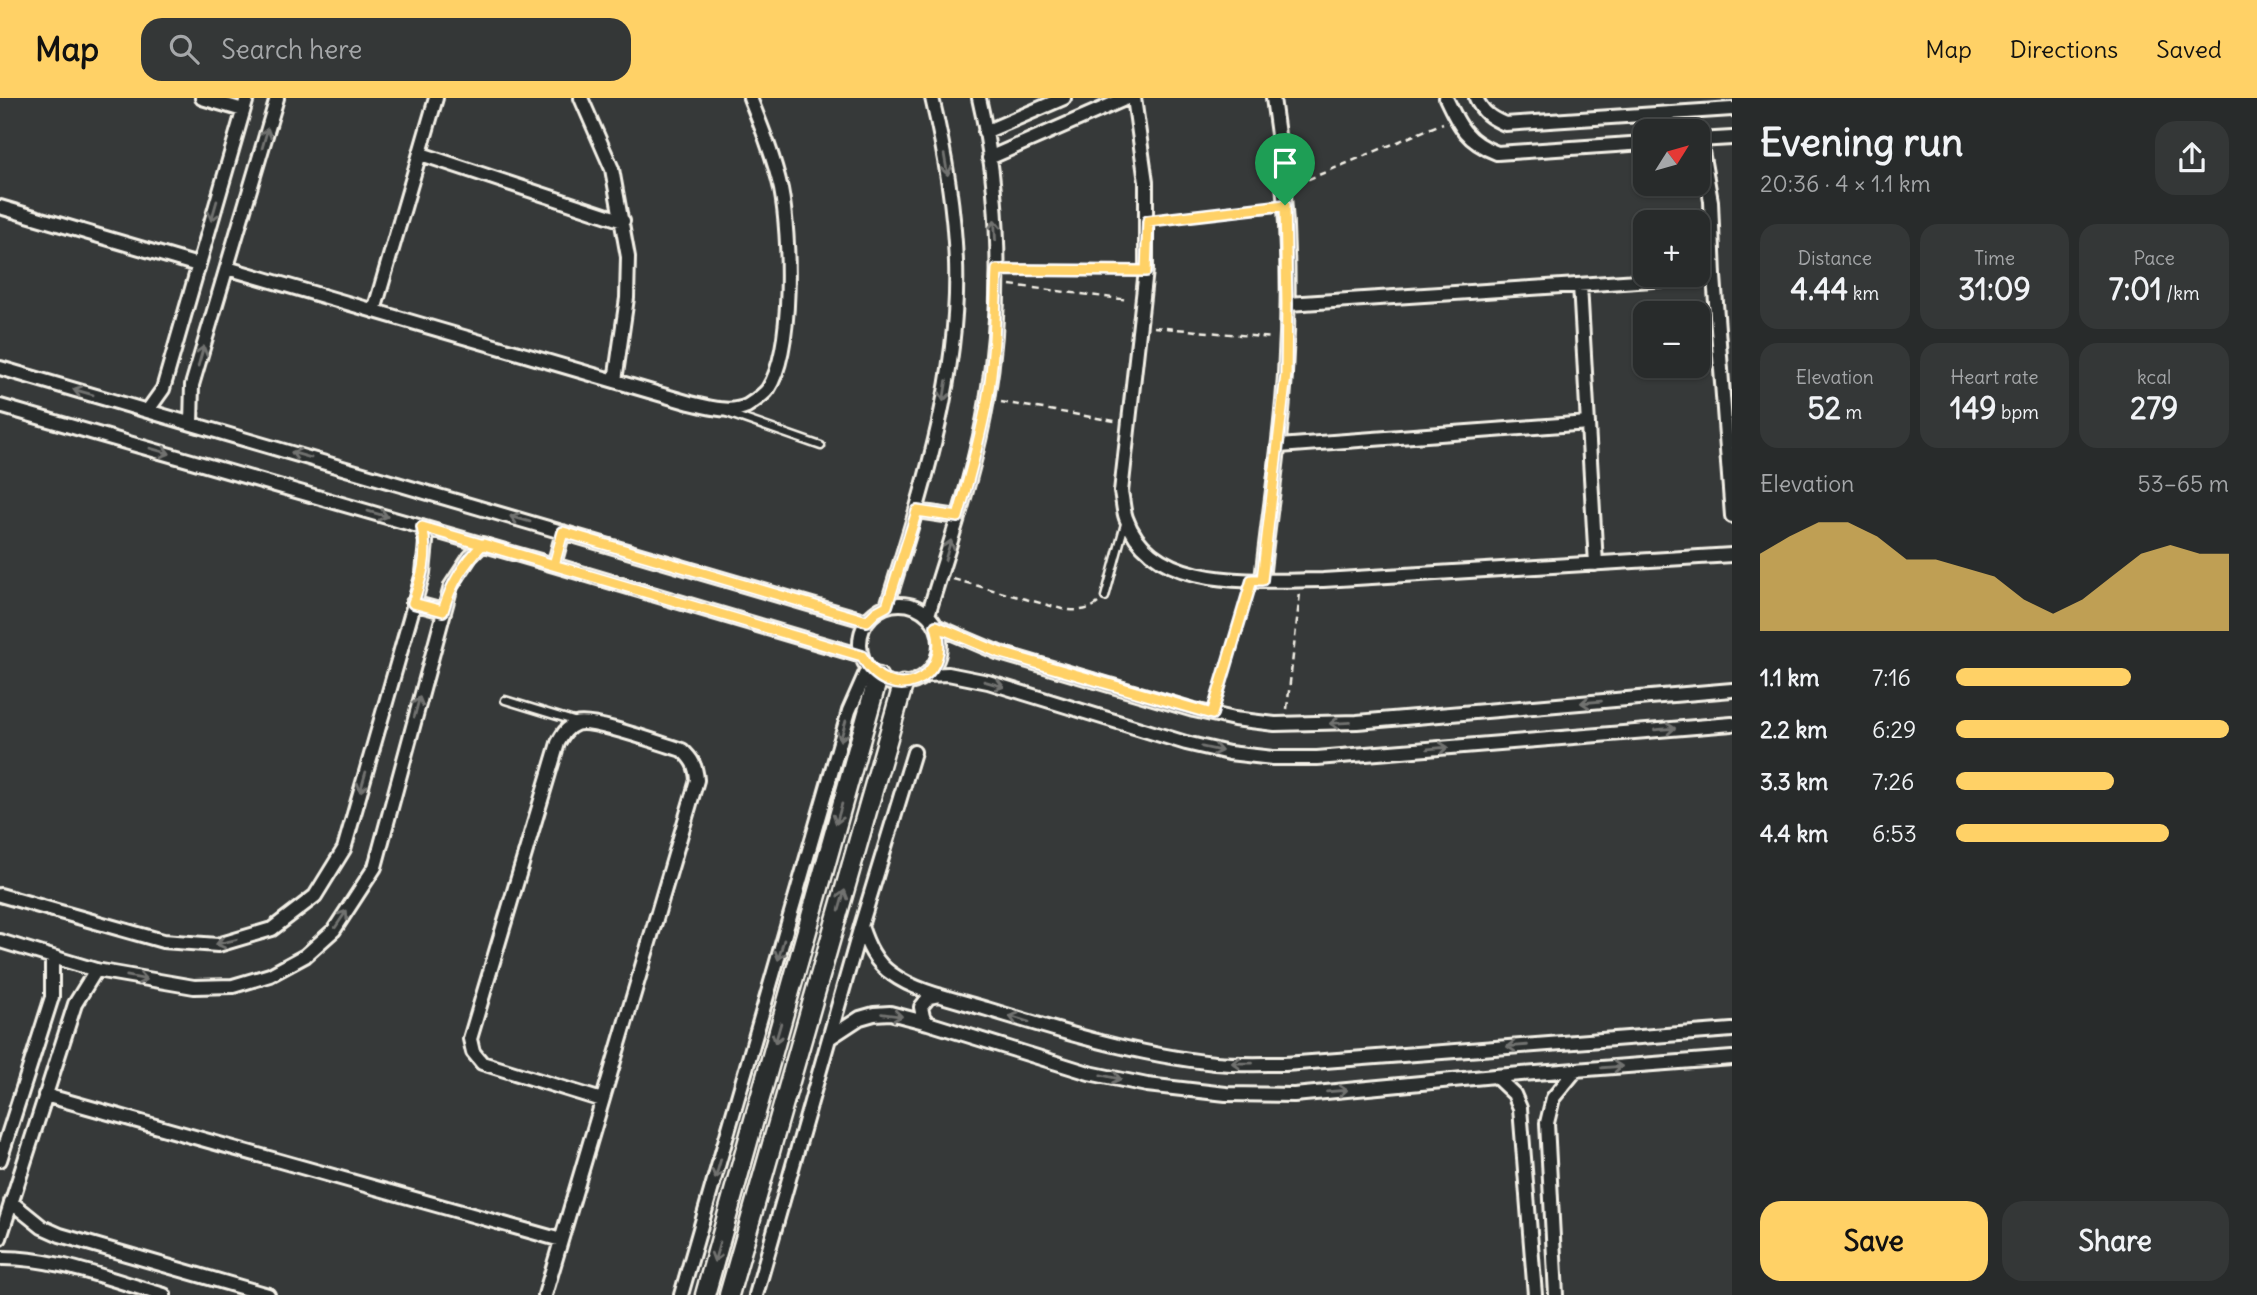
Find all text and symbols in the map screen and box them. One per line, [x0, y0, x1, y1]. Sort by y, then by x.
search box [141, 18, 631, 81]
text: Map [35, 28, 99, 70]
icon: search [165, 30, 203, 68]
text: Search here [221, 33, 362, 66]
text: Map [1925, 34, 1972, 64]
text: Directions [2010, 34, 2118, 64]
text: Saved [2156, 34, 2222, 64]
north arrow [1633, 119, 1710, 196]
map controls [1633, 119, 1710, 378]
text: Evening run [1760, 119, 1963, 166]
button: share [2155, 121, 2229, 195]
one-way arrow [259, 127, 272, 150]
pin [1255, 133, 1315, 205]
icon: arrive [1266, 144, 1304, 182]
one-way arrow [939, 153, 953, 176]
text: 20:36 · 4 × 1.1 km [1760, 169, 1931, 198]
one-way arrow [207, 199, 220, 221]
button: + [1633, 210, 1710, 287]
one-way arrow [989, 219, 1002, 242]
text: Distance [1798, 246, 1872, 270]
text: Time [1974, 246, 2015, 270]
text: Pace [2134, 246, 2175, 270]
text: 4.44 [1791, 270, 1848, 308]
text: 31:09 [1958, 270, 2031, 308]
text: 7:01 [2109, 270, 2162, 308]
text: km [1848, 281, 1879, 305]
text: /km [2162, 281, 2200, 305]
button: − [1633, 301, 1710, 378]
one-way arrow [195, 345, 208, 367]
text: Elevation [1796, 365, 1874, 389]
text: Heart rate [1950, 365, 2039, 389]
text: kcal [2137, 365, 2171, 389]
one-way arrow [938, 379, 951, 402]
one-way arrow [72, 385, 95, 398]
text: 52 [1807, 389, 1841, 427]
text: 149 [1950, 389, 1996, 427]
text: 279 [2130, 389, 2178, 427]
text: m [1841, 400, 1862, 424]
text: bpm [1996, 400, 2039, 424]
one-way arrow [149, 446, 171, 459]
one-way arrow [291, 448, 313, 461]
text: Elevation [1760, 469, 1854, 498]
text: 53–65 m [2138, 469, 2229, 498]
one-way arrow [367, 509, 389, 522]
one-way arrow [509, 512, 531, 525]
one-way arrow [942, 539, 955, 561]
text: 1.1 km [1760, 663, 1819, 692]
text: 7:16 [1872, 663, 1911, 692]
one-way arrow [983, 678, 1005, 691]
one-way arrow [411, 696, 424, 718]
one-way arrow [1580, 696, 1603, 709]
text: 2.2 km [1760, 715, 1827, 744]
text: 6:29 [1872, 715, 1916, 744]
one-way arrow [1329, 717, 1351, 730]
one-way arrow [836, 720, 849, 742]
one-way arrow [1653, 722, 1676, 735]
one-way arrow [1427, 741, 1449, 754]
one-way arrow [1200, 743, 1223, 756]
text: 3.3 km [1760, 767, 1828, 796]
text: 7:26 [1872, 767, 1914, 796]
one-way arrow [356, 770, 369, 792]
one-way arrow [832, 803, 845, 825]
text: 4.4 km [1760, 819, 1828, 848]
text: 6:53 [1872, 819, 1917, 848]
one-way arrow [837, 889, 850, 911]
one-way arrow [334, 910, 348, 929]
one-way arrow [215, 936, 238, 949]
one-way arrow [773, 939, 786, 961]
one-way arrow [125, 971, 148, 985]
one-way arrow [880, 1009, 903, 1022]
one-way arrow [1009, 1011, 1031, 1024]
one-way arrow [771, 1021, 784, 1044]
one-way arrow [1507, 1040, 1529, 1053]
one-way arrow [1230, 1057, 1253, 1070]
one-way arrow [1600, 1060, 1623, 1073]
one-way arrow [1099, 1071, 1122, 1085]
one-way arrow [1325, 1084, 1347, 1097]
one-way arrow [710, 1157, 723, 1179]
button: Save [1760, 1201, 1988, 1281]
button: Share [2002, 1201, 2229, 1281]
one-way arrow [710, 1240, 723, 1263]

